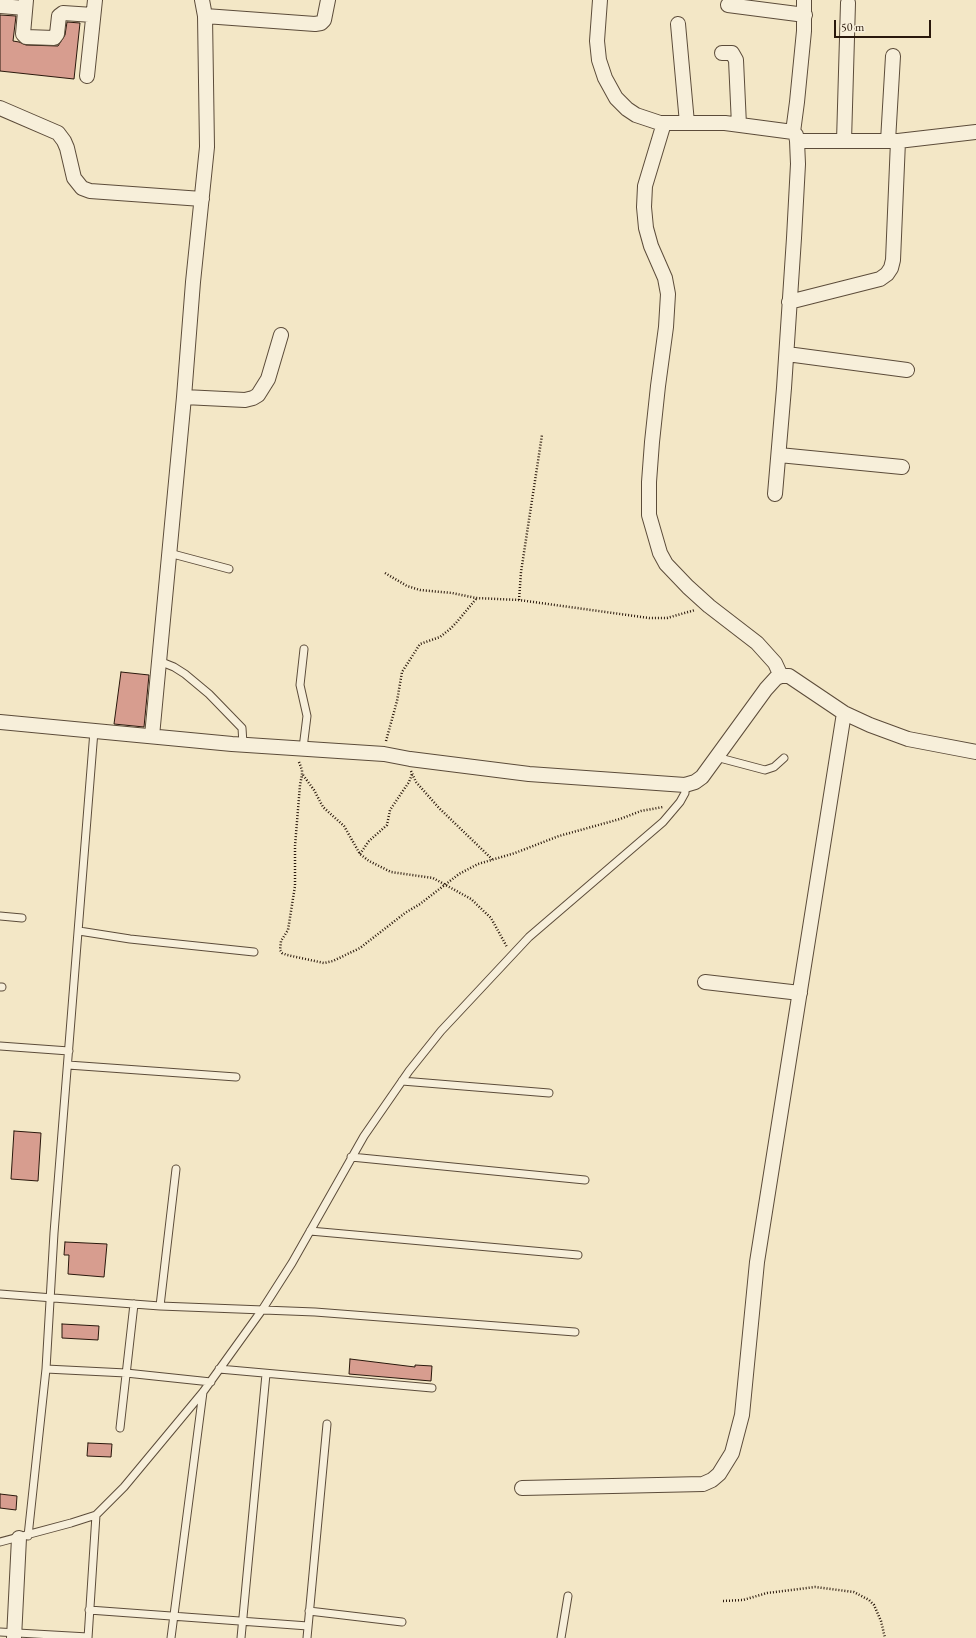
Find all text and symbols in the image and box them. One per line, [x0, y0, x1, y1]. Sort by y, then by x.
scale bar [836, 12, 933, 38]
text: 50 m [841, 19, 864, 35]

